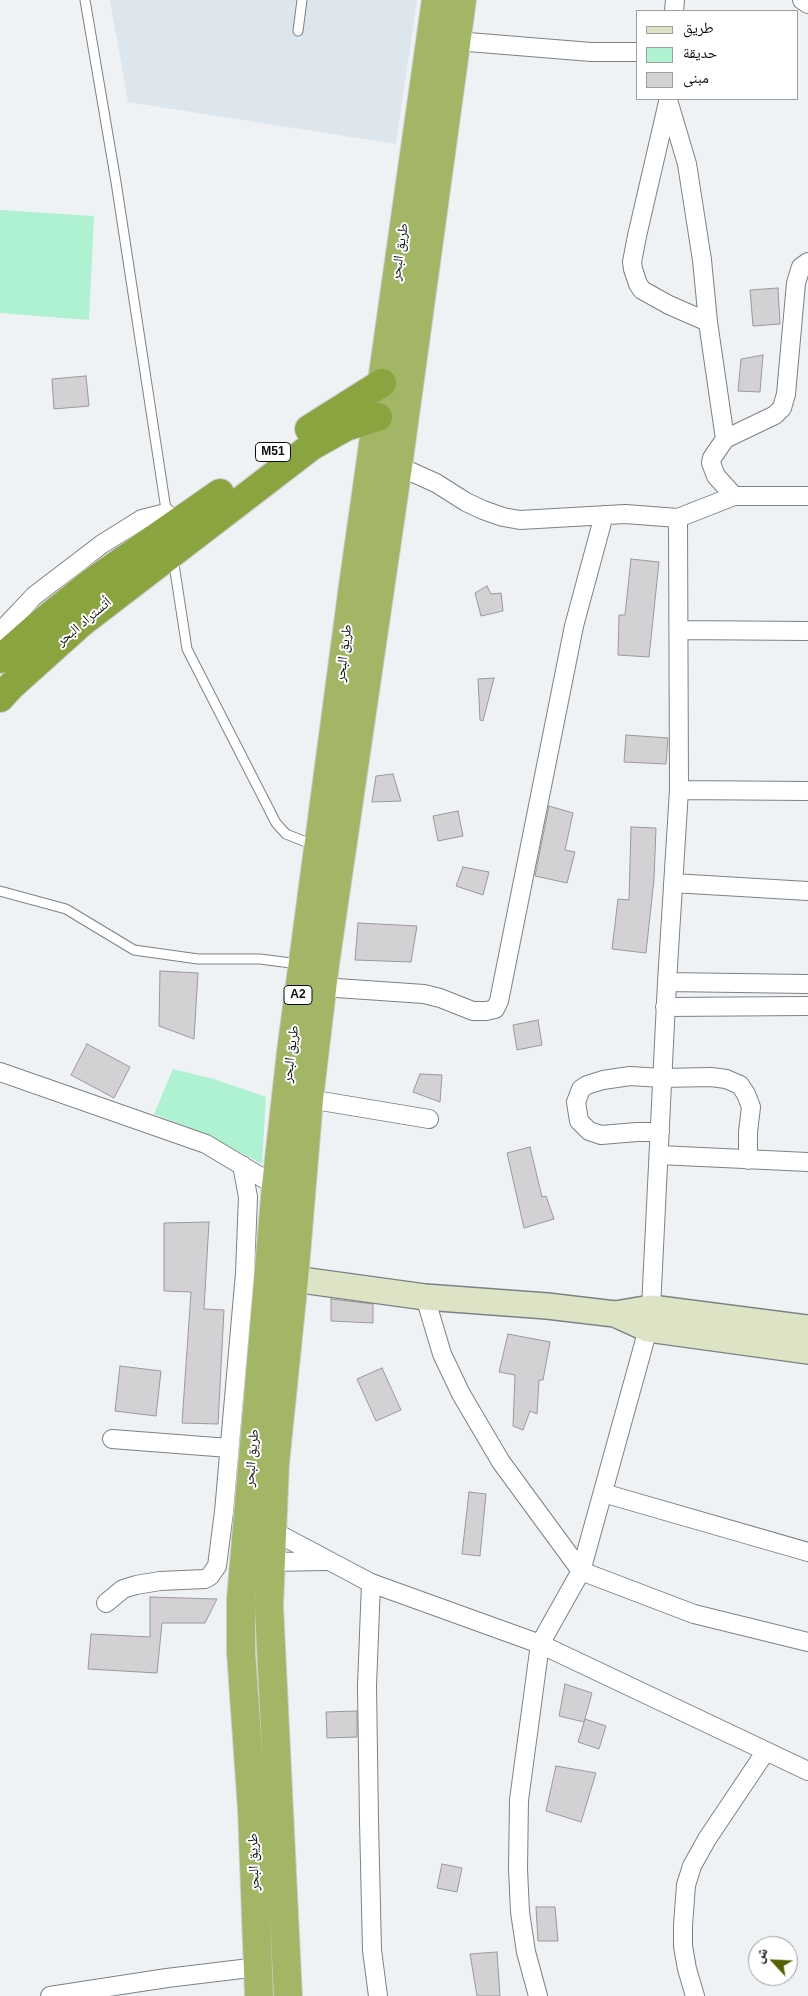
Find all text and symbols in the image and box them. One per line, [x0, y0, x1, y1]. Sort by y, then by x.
legend [636, 10, 798, 100]
text: طريق [683, 19, 714, 36]
text: حديقة [683, 44, 717, 61]
text: مبنى [683, 69, 709, 86]
street label: طريق البحر [388, 222, 412, 282]
road number: M51 [256, 442, 290, 462]
street label: أتستراد البحر [53, 594, 115, 650]
street label: طريق البحر [332, 623, 356, 683]
road number: A2 [284, 986, 312, 1004]
street label: طريق البحر [279, 1024, 303, 1084]
street label: طريق البحر [241, 1428, 263, 1488]
street label: طريق البحر [245, 1833, 263, 1891]
north arrow [748, 1936, 798, 1986]
text: ش [750, 1945, 771, 1965]

